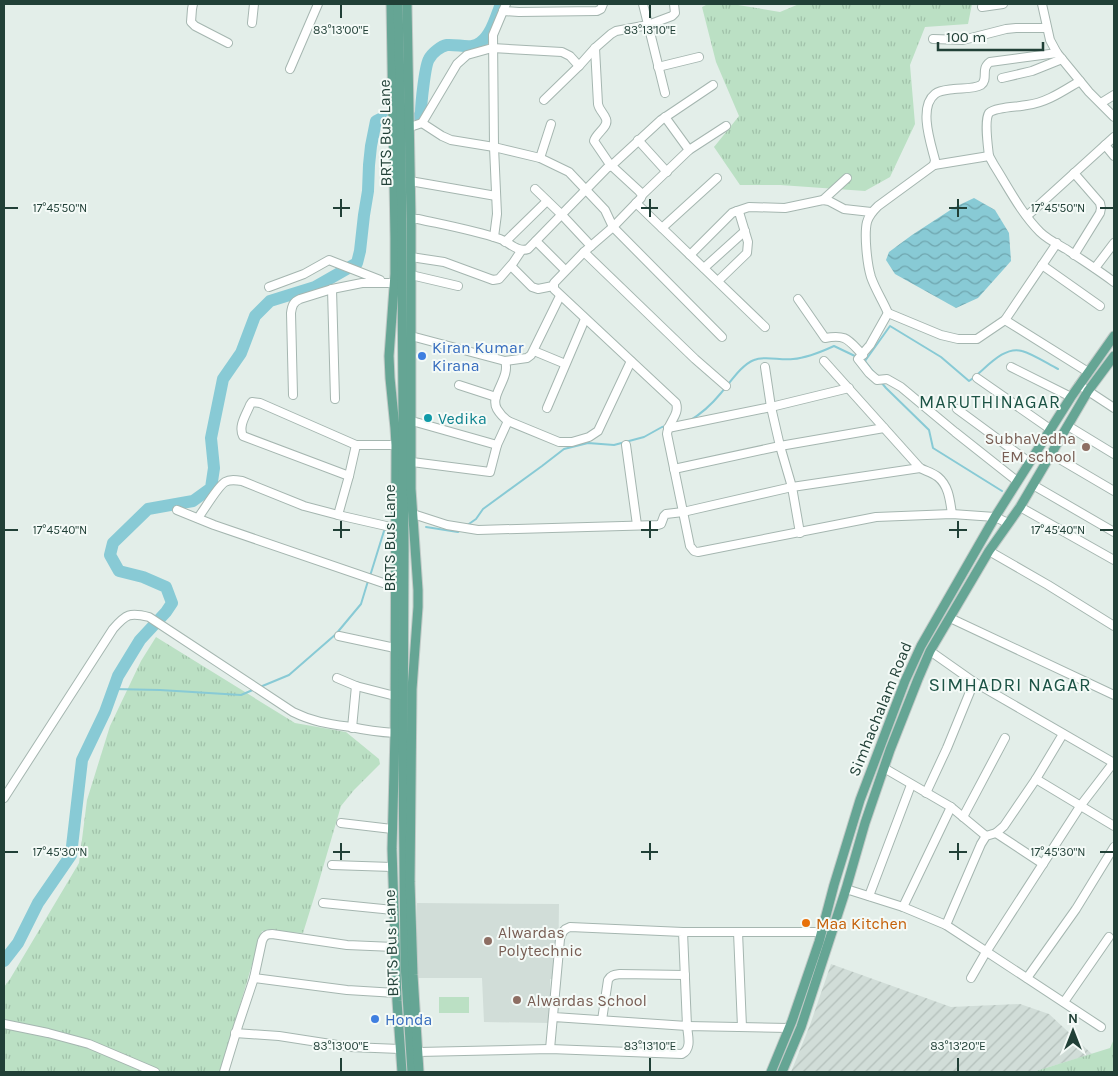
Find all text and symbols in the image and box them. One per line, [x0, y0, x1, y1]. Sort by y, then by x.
scale bar [938, 20, 1043, 52]
text: 83°13'00"E [313, 23, 369, 37]
text: 83°13'10"E [624, 23, 676, 37]
text: 100 m [946, 28, 986, 46]
street label: BRTS Bus Lane [375, 79, 395, 187]
text: 17°45'50"N [33, 201, 87, 215]
text: 17°45'50"N [1031, 201, 1085, 215]
place label: Kiran Kumar Kirana [432, 338, 524, 375]
marker: Kiran Kumar Kirana [416, 350, 428, 362]
district label: MARUTHINAGAR [919, 391, 1061, 413]
place label: Vedika [438, 409, 487, 428]
marker: Vedika [422, 412, 434, 424]
place label: SubhaVedha EM school [985, 429, 1076, 466]
marker: SubhaVedha EM school [1080, 441, 1092, 453]
street label: BRTS Bus Lane [380, 484, 399, 592]
text: 17°45'40"N [33, 523, 87, 537]
text: 17°45'40"N [1031, 523, 1085, 537]
street label: Simhachalam Road [844, 639, 916, 779]
district label: SIMHADRI NAGAR [928, 674, 1092, 696]
text: 17°45'30"N [33, 845, 87, 859]
text: 17°45'30"N [1031, 845, 1085, 859]
street label: BRTS Bus Lane [380, 889, 402, 997]
place label: Maa Kitchen [816, 914, 907, 933]
marker: Maa Kitchen [800, 917, 812, 929]
place label: Alwardas Polytechnic [498, 923, 582, 960]
marker: Alwardas Polytechnic [482, 935, 494, 947]
place label: Alwardas School [527, 991, 647, 1010]
marker: Alwardas School [511, 994, 523, 1006]
north arrow [1048, 1006, 1098, 1056]
place label: Honda [385, 1010, 432, 1029]
text: N [1068, 1010, 1078, 1027]
marker: Honda [369, 1013, 381, 1025]
text: 83°13'00"E [313, 1039, 369, 1053]
text: 83°13'10"E [624, 1039, 676, 1053]
text: 83°13'20"E [930, 1039, 986, 1053]

